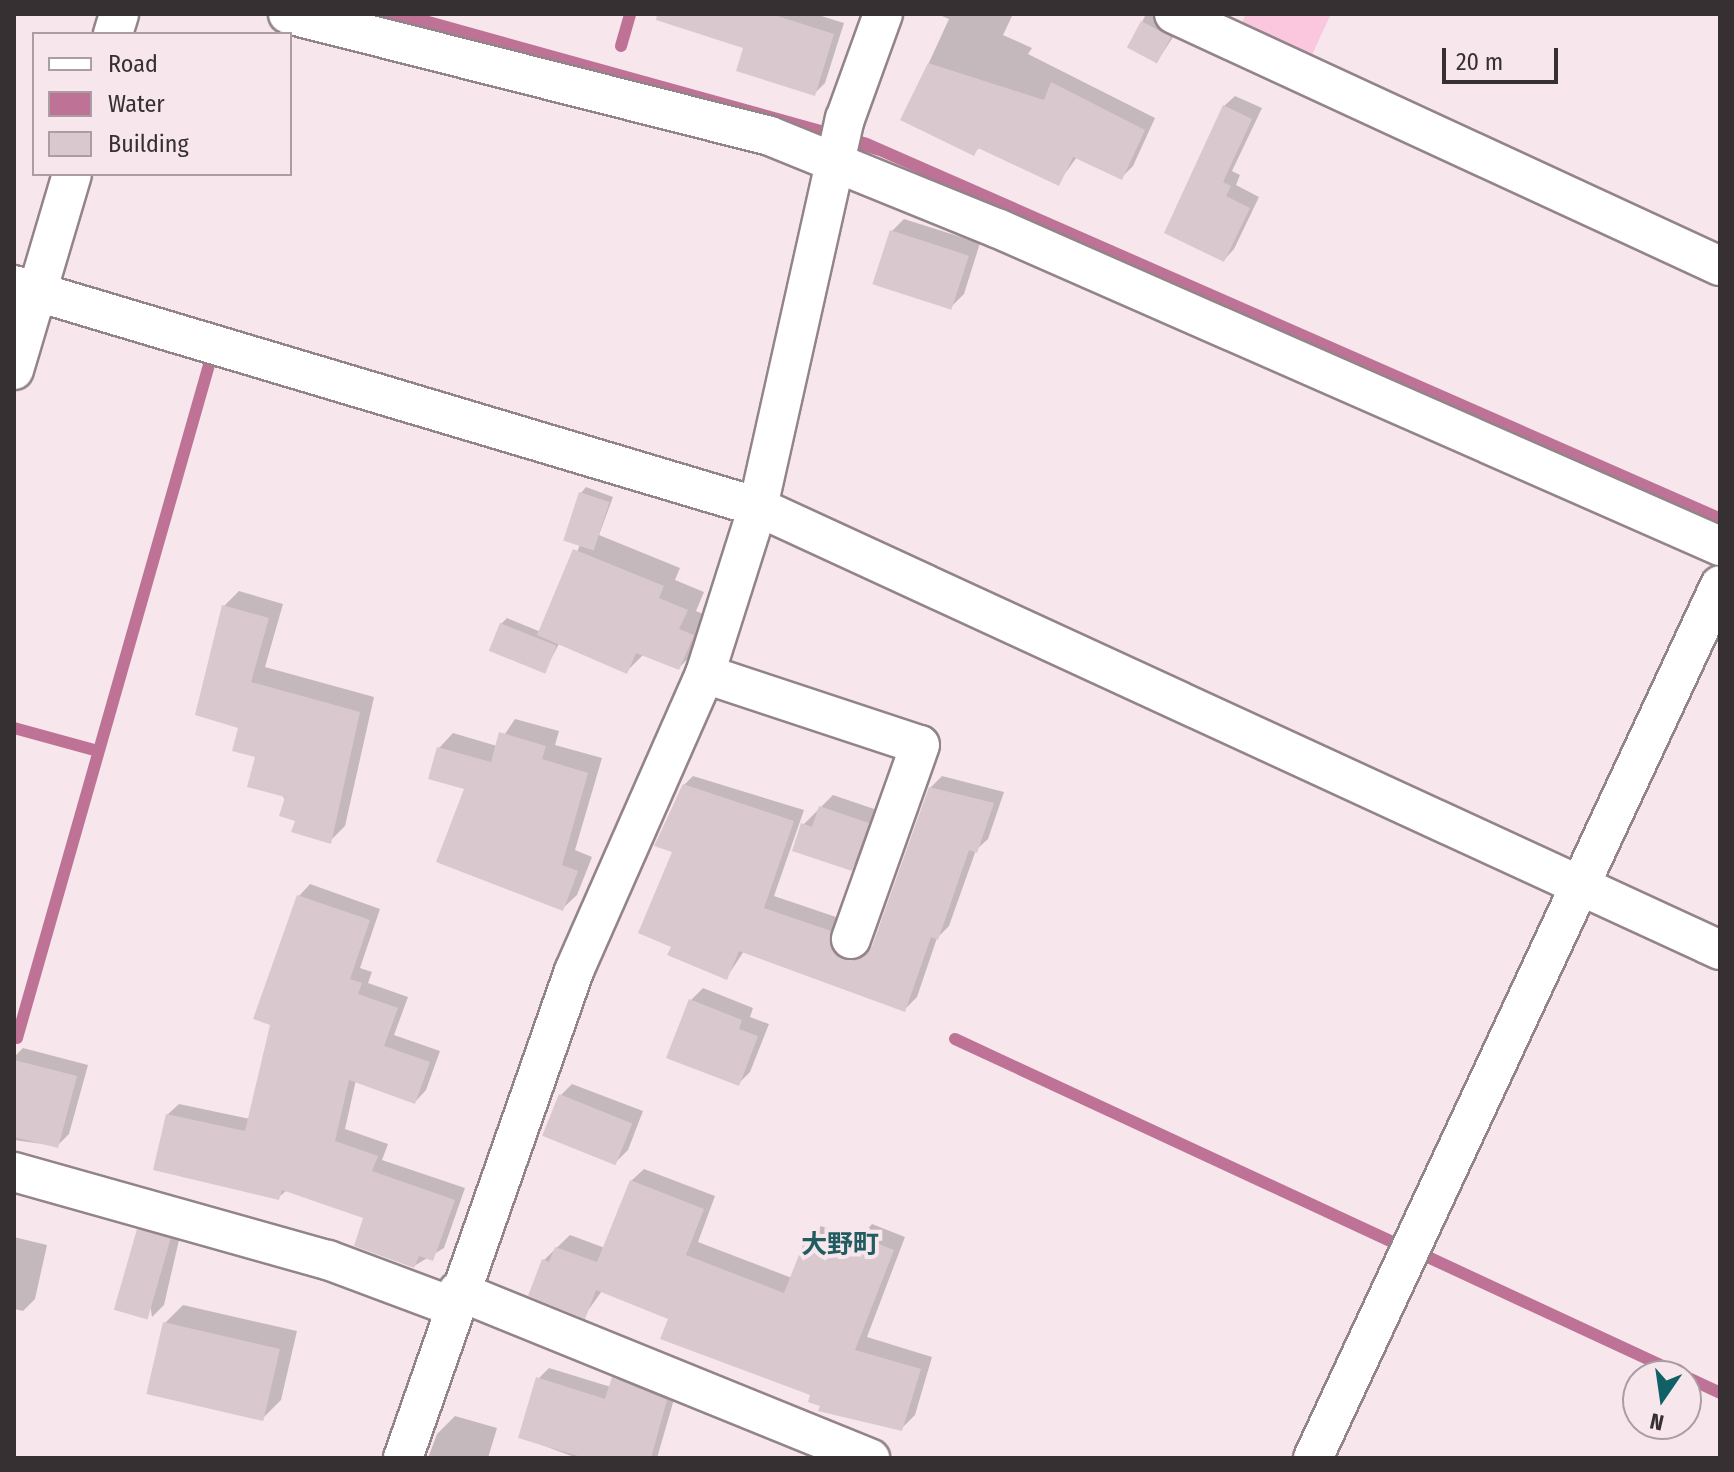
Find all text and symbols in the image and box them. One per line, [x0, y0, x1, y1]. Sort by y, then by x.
legend [32, 32, 292, 176]
scale bar [1446, 32, 1562, 82]
text: 20 m [1456, 48, 1503, 76]
text: Road [108, 50, 158, 78]
text: Water [108, 90, 165, 118]
text: Building [108, 130, 189, 158]
district label: 大野町 [801, 1229, 879, 1261]
north arrow [1622, 1360, 1702, 1440]
text: N [1647, 1407, 1666, 1437]

